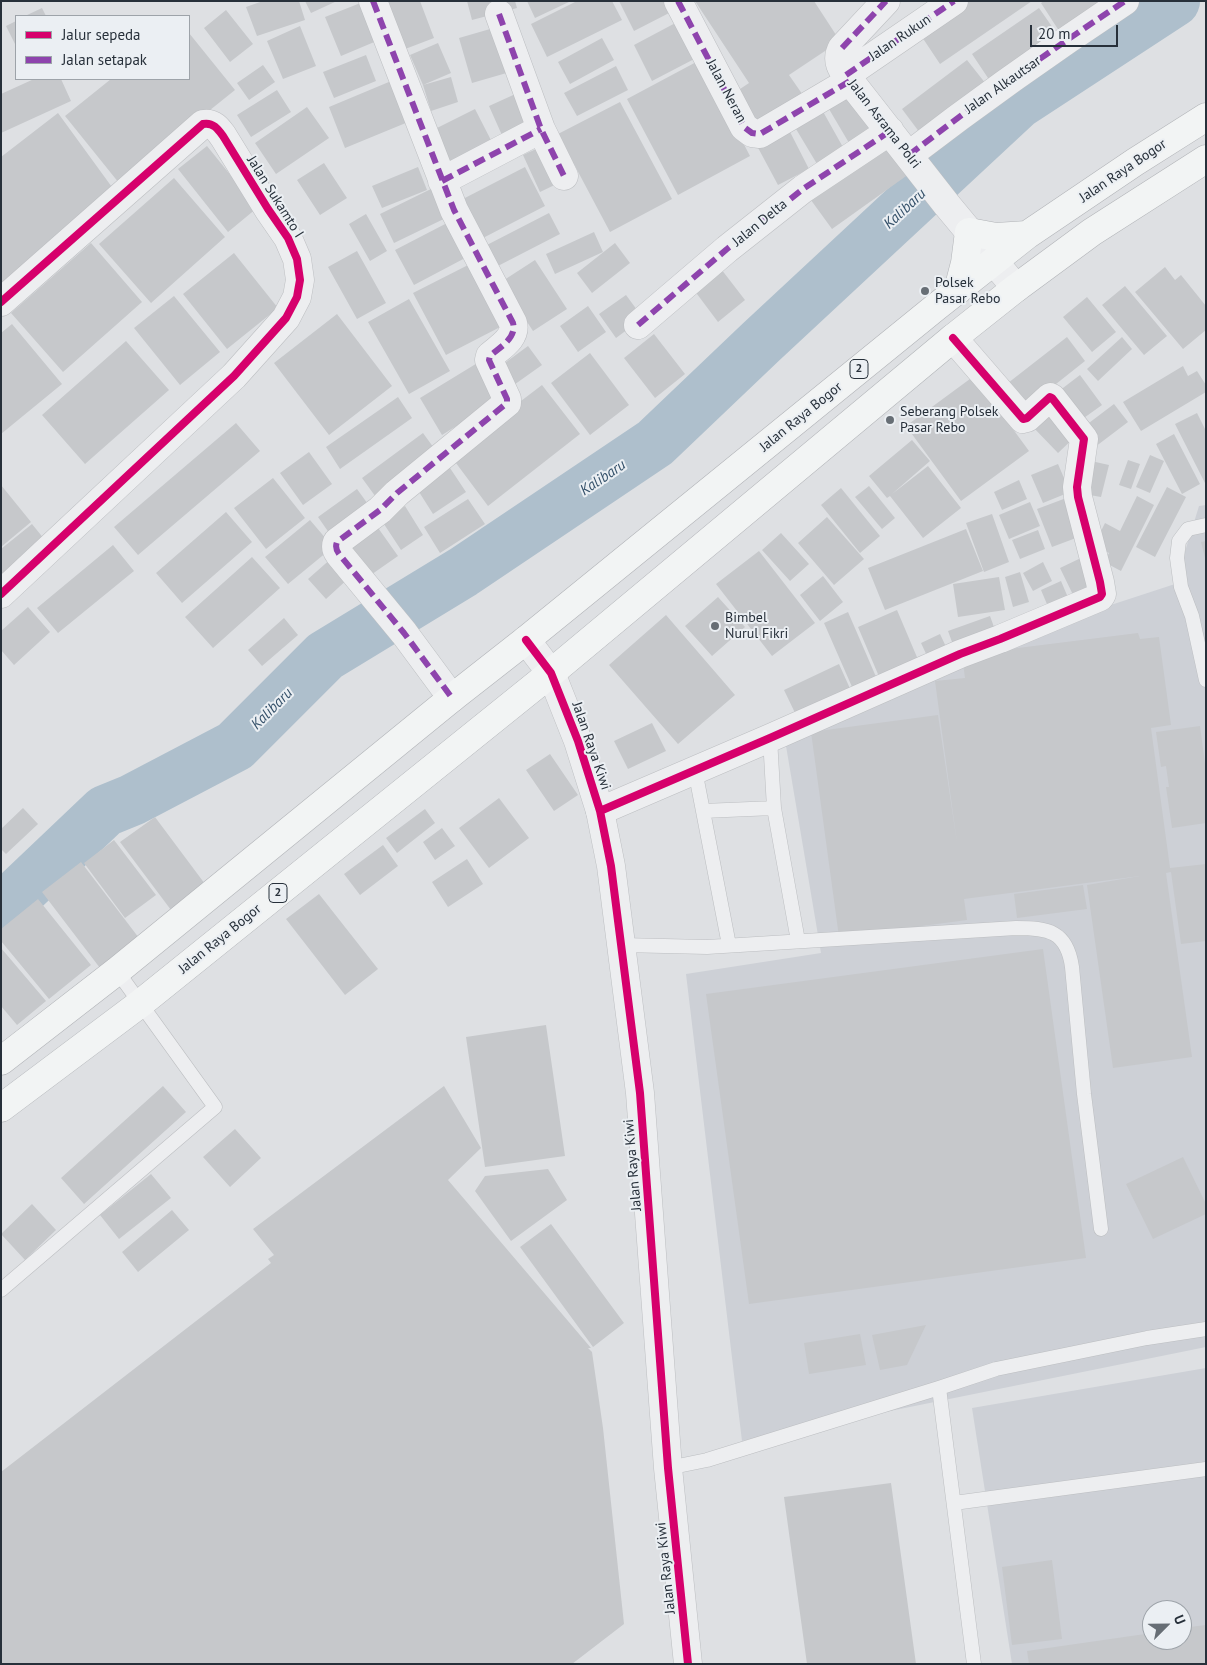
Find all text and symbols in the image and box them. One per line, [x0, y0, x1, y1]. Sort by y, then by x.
street label: Jalan Rukun [866, 11, 934, 65]
legend [15, 15, 190, 80]
scale bar [1032, 15, 1120, 47]
text: 20 m [1038, 24, 1071, 43]
text: Jalur sepeda [62, 25, 141, 44]
text: Jalan setapak [62, 50, 147, 69]
street label: Jalan Alkautsar [962, 53, 1044, 117]
street label: Jalan Neran [702, 56, 750, 126]
street label: Jalan Asrama Polri [844, 76, 924, 172]
street label: Jalan Raya Bogor [1076, 136, 1170, 206]
street label: Jalan Sukamto I [243, 153, 307, 241]
water label: Kalibaru [880, 185, 930, 233]
street label: Jalan Delta [729, 196, 791, 250]
place label: Polsek Pasar Rebo [935, 275, 1000, 308]
marker: Polsek Pasar Rebo [919, 285, 931, 297]
road number: 2 [850, 359, 868, 378]
street label: Jalan Raya Bogor [756, 379, 846, 455]
place label: Seberang Polsek Pasar Rebo [900, 404, 998, 437]
marker: Seberang Polsek Pasar Rebo [884, 414, 896, 426]
water label: Kalibaru [577, 456, 629, 500]
place label: Bimbel Nurul Fikri [725, 610, 788, 642]
marker: Bimbel Nurul Fikri [709, 620, 721, 632]
water label: Kalibaru [248, 685, 296, 733]
street label: Jalan Raya Kiwi [568, 700, 614, 792]
road number: 2 [269, 884, 287, 902]
street label: Jalan Raya Bogor [175, 901, 265, 977]
street label: Jalan Raya Kiwi [621, 1118, 645, 1212]
street label: Jalan Raya Kiwi [653, 1521, 679, 1615]
north arrow [1142, 1600, 1192, 1650]
text: U [1170, 1612, 1190, 1627]

